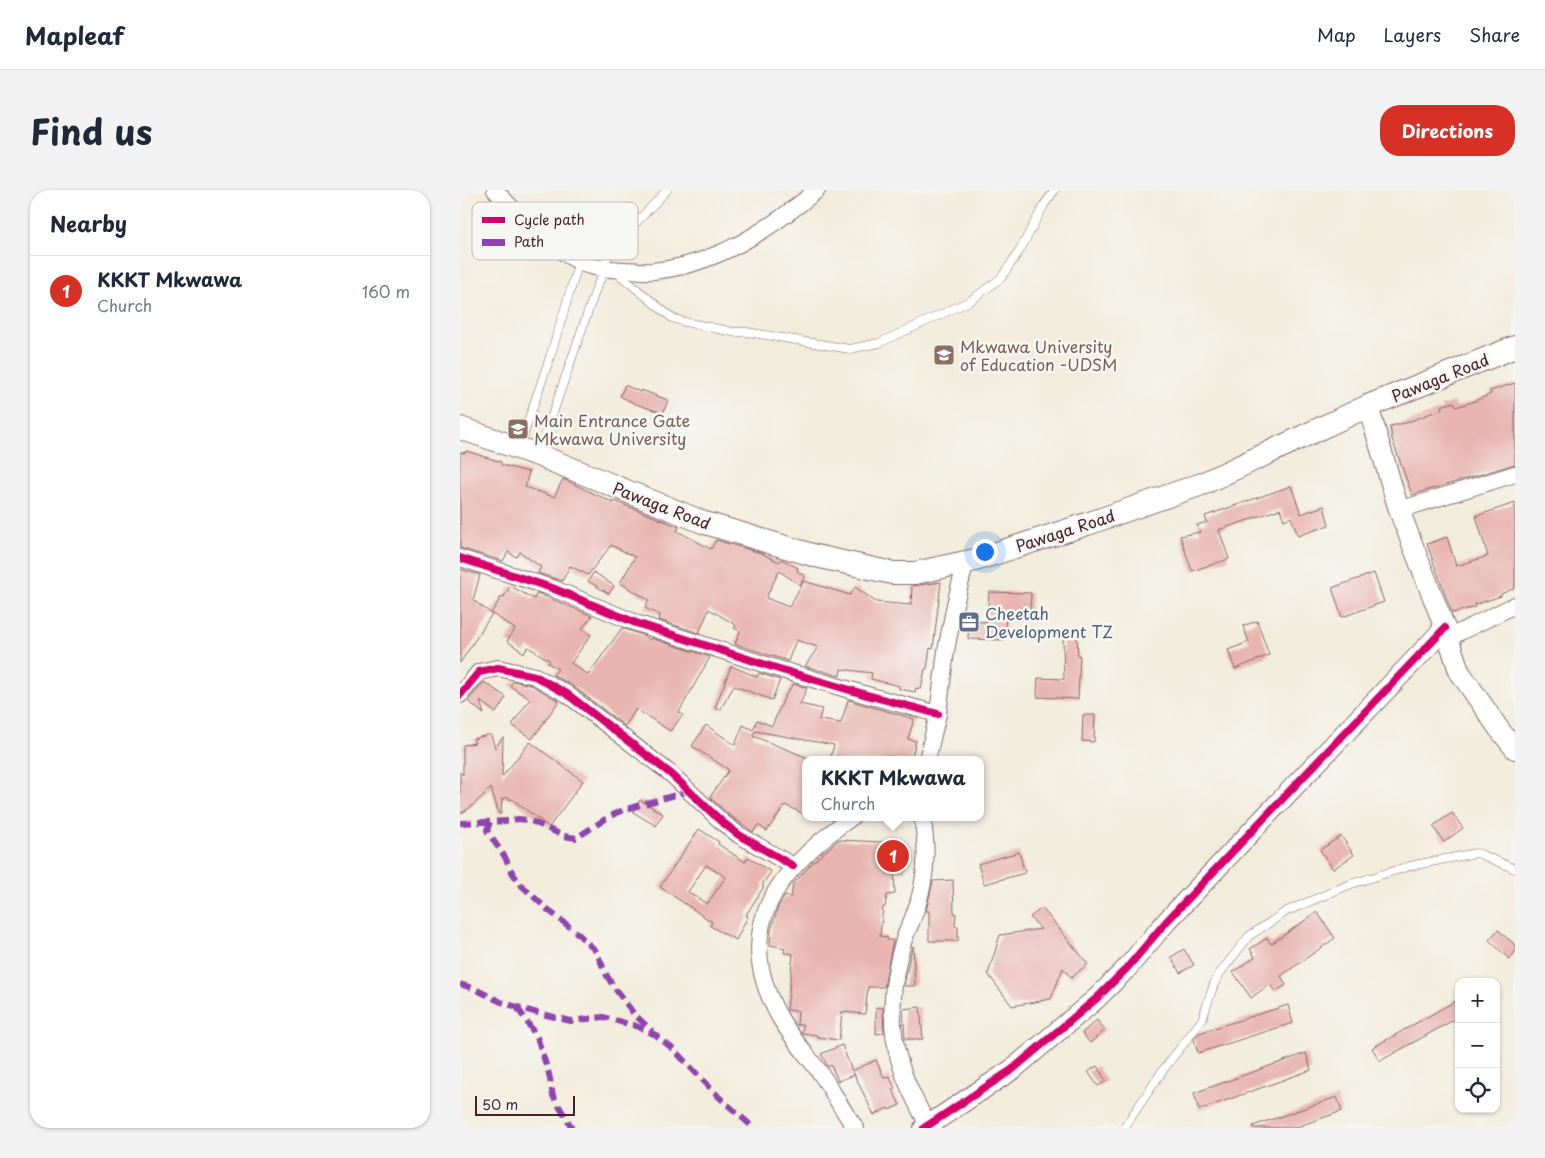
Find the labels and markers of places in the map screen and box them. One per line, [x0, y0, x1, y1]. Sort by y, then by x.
place label: Mkwawa University of Education -UDSM [960, 334, 1117, 376]
school or university icon: Mkwawa University of Education -UDSM [932, 343, 956, 367]
place label: Main Entrance Gate Mkwawa University [534, 408, 690, 450]
school or university icon: Main Entrance Gate Mkwawa University [506, 417, 530, 441]
place label: Cheetah Development TZ [985, 601, 1113, 643]
office icon: Cheetah Development TZ [957, 610, 981, 634]
pin: 1 [877, 837, 909, 875]

